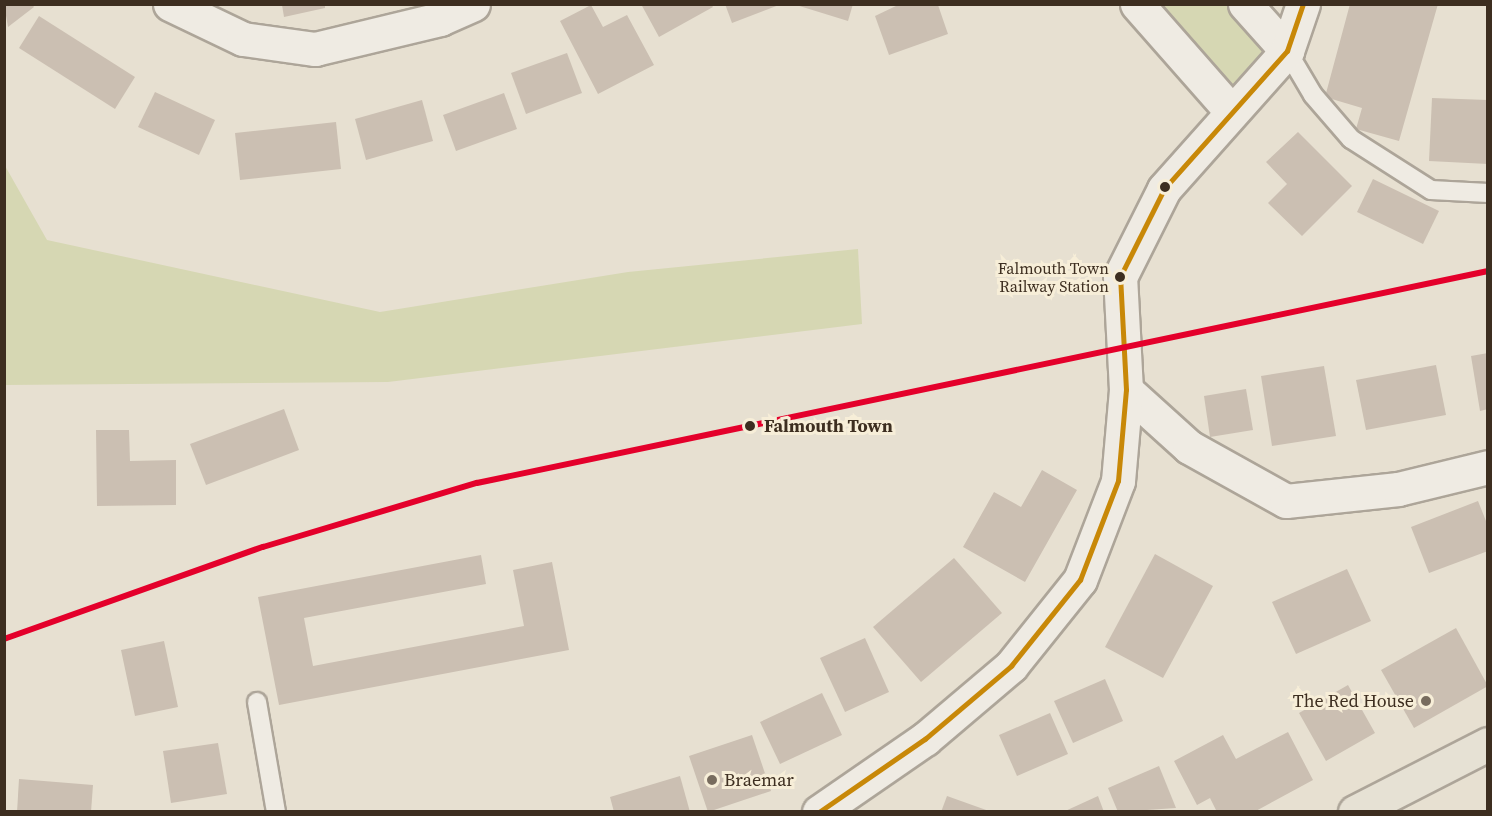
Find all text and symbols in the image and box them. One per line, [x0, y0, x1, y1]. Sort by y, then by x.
unlabelled marker [1159, 181, 1171, 193]
place label: Falmouth Town Railway Station [997, 258, 1109, 296]
marker: Falmouth Town Railway Station [1114, 271, 1126, 283]
place label: Falmouth Town [764, 415, 893, 437]
marker: Falmouth Town [741, 417, 759, 435]
place label: The Red House [1293, 690, 1414, 712]
marker: The Red House [1419, 694, 1433, 708]
place label: Braemar [724, 769, 794, 791]
marker: Braemar [705, 773, 719, 787]

